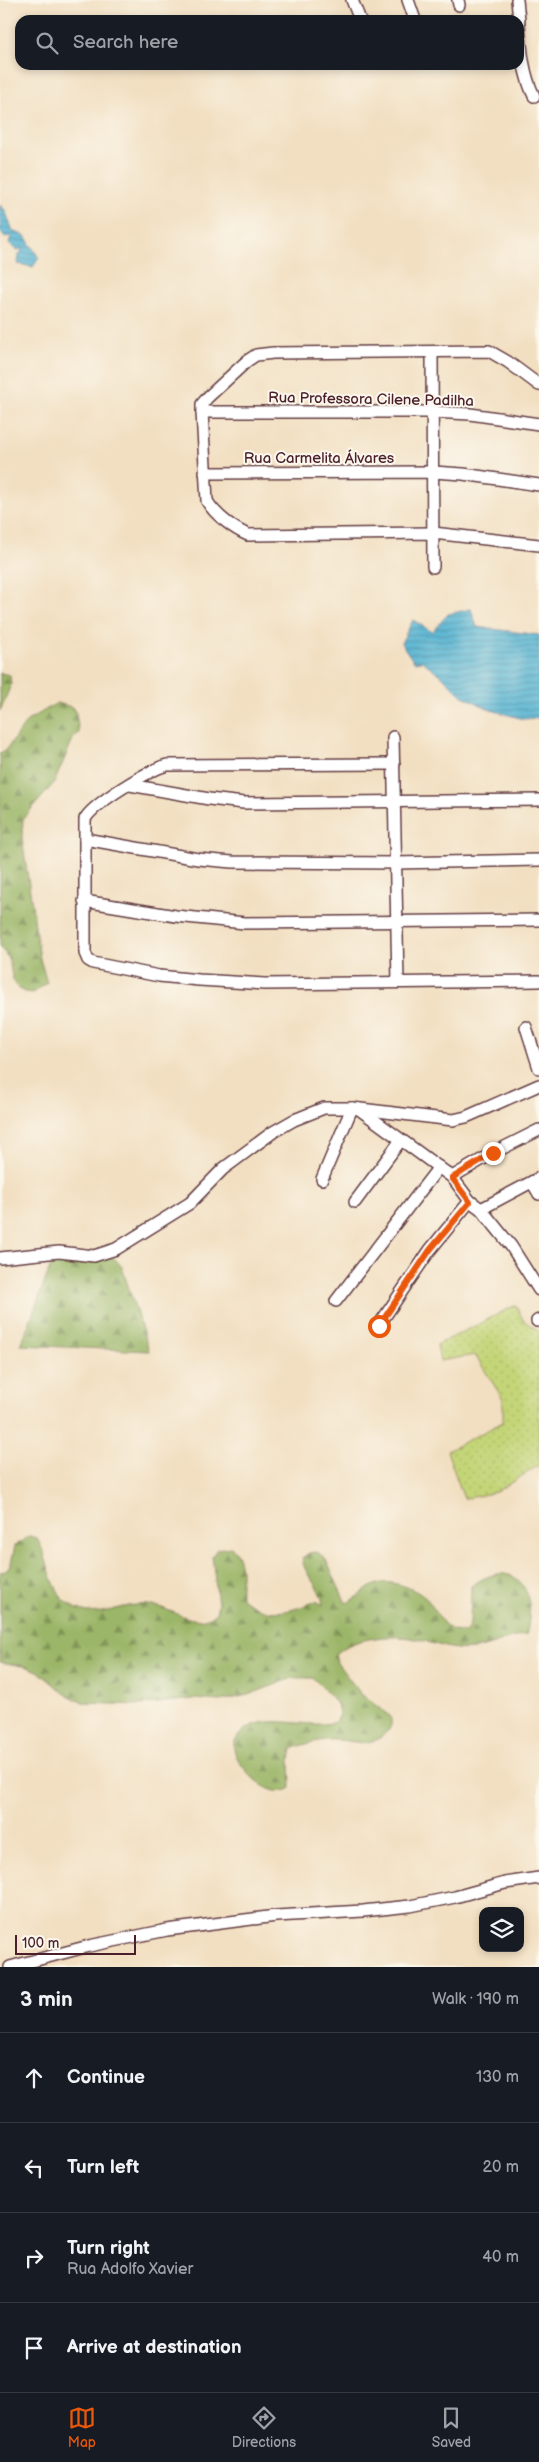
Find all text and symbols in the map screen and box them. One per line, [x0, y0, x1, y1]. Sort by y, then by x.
search box [15, 15, 524, 70]
icon: search [33, 29, 61, 57]
text: Search here [73, 31, 178, 54]
street label: Rua Professora Cilene Padilha [268, 388, 474, 411]
street label: Rua Carmelita Álvares [244, 449, 395, 468]
route end [482, 1142, 505, 1165]
route start [368, 1315, 391, 1338]
map controls [479, 1907, 524, 1952]
button: layers [479, 1907, 524, 1952]
scale bar [15, 1932, 136, 1955]
text: 100 m [22, 1935, 59, 1952]
text: 3 min [20, 1987, 73, 2012]
text: Walk · 190 m [432, 1990, 519, 2009]
icon: ahead [20, 2064, 48, 2092]
text: Continue [67, 2066, 145, 2089]
text: 130 m [476, 2068, 519, 2087]
icon: left [20, 2154, 48, 2182]
text: Turn left [67, 2156, 139, 2179]
text: 20 m [483, 2158, 519, 2177]
text: Turn right [67, 2237, 150, 2260]
icon: right [20, 2244, 48, 2272]
text: 40 m [482, 2248, 519, 2267]
text: Rua Adolfo Xavier [67, 2260, 193, 2279]
icon: arrive [20, 2334, 48, 2362]
text: Arrive at destination [67, 2336, 242, 2359]
tab: Map [68, 2404, 96, 2451]
tab: Directions [232, 2404, 296, 2451]
tab: Saved [432, 2404, 471, 2451]

